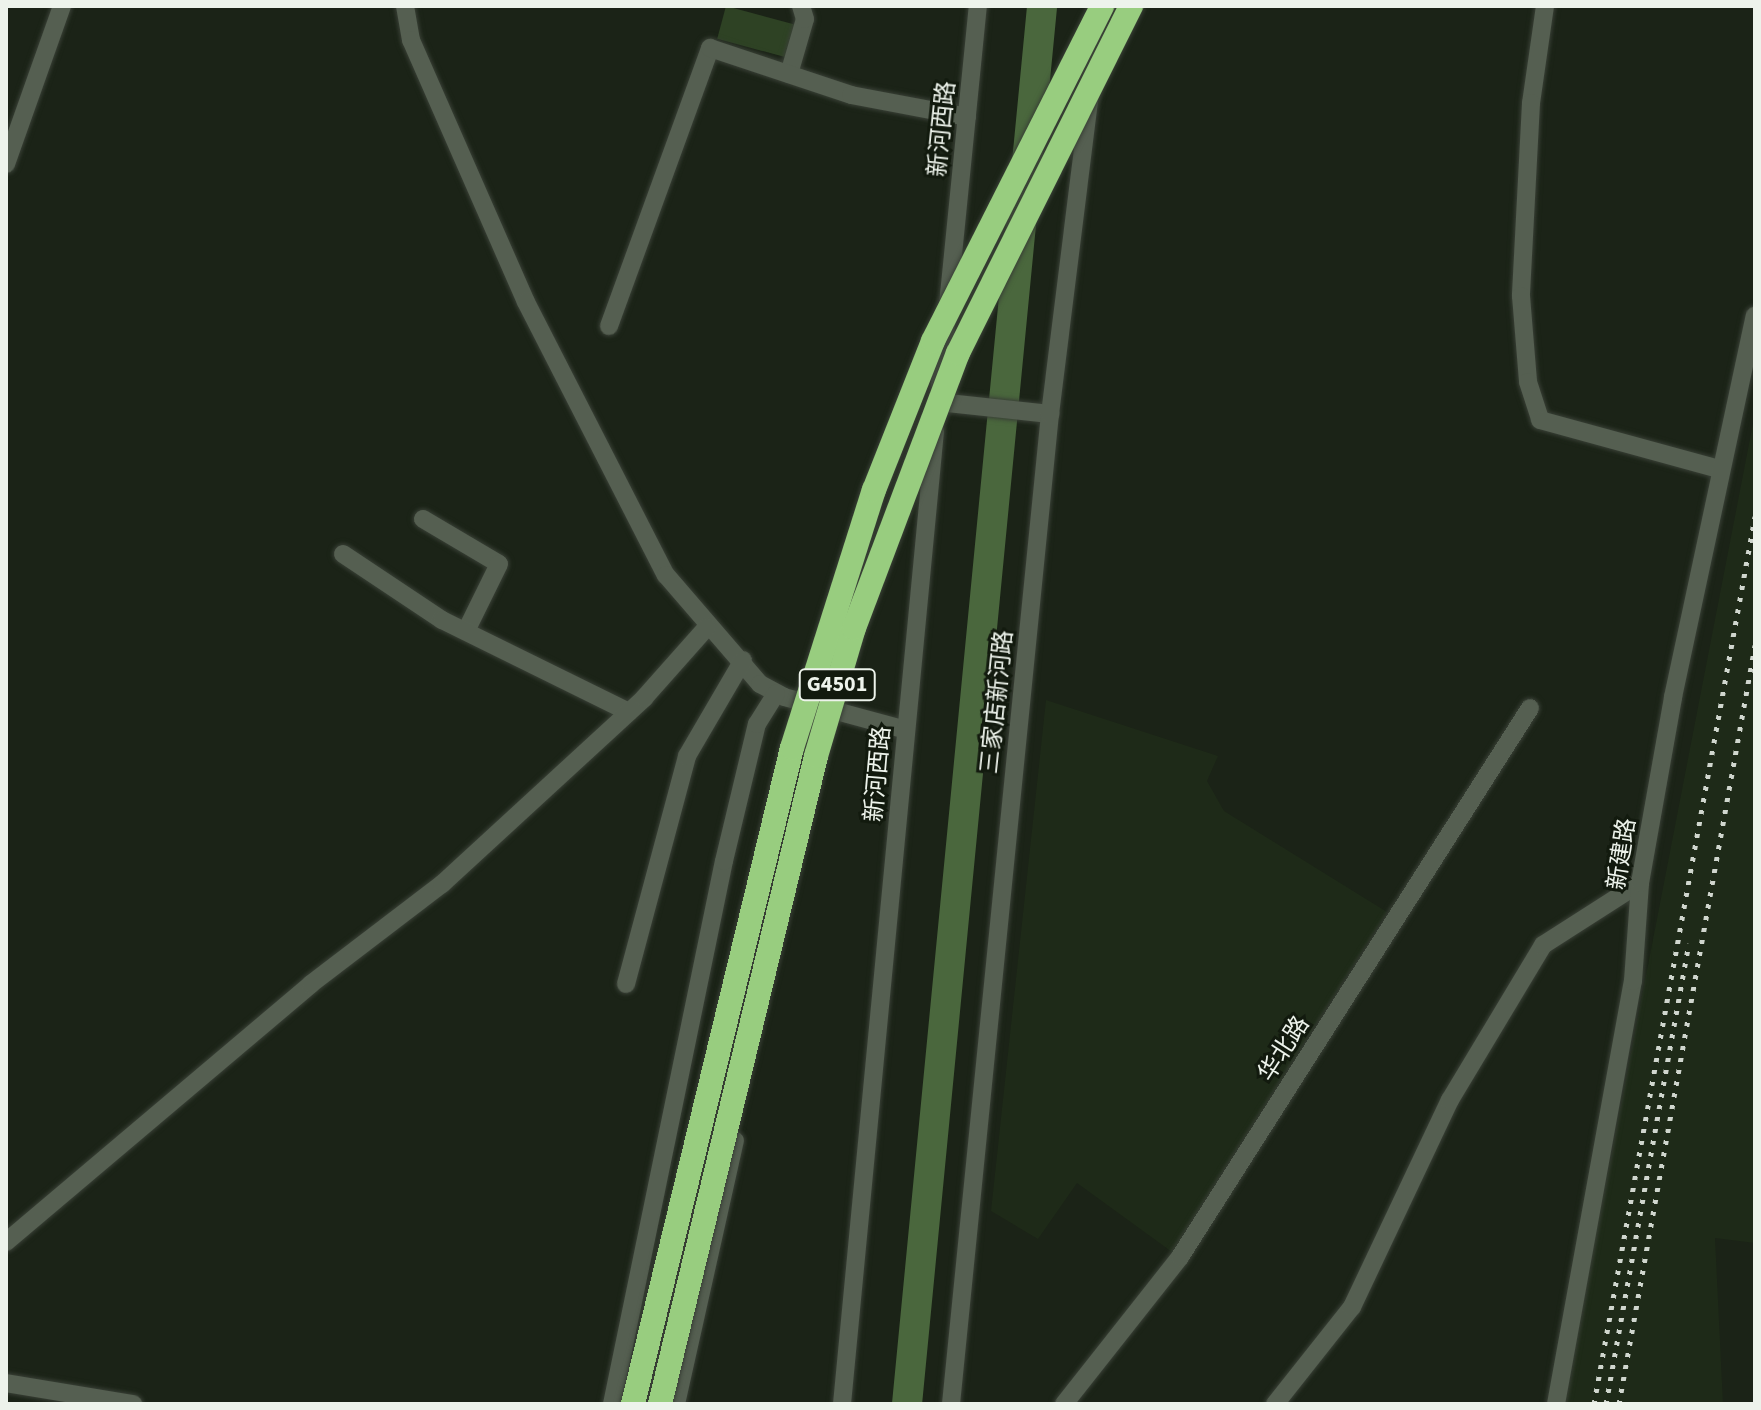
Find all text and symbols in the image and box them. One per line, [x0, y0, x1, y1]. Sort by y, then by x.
street label: 新河西路 [923, 80, 961, 178]
street label: 三家店新河路 [975, 629, 1019, 775]
road number: G4501 [797, 667, 877, 703]
street label: 新河西路 [859, 725, 897, 823]
street label: 新建路 [1602, 816, 1642, 892]
street label: 华北路 [1252, 1011, 1316, 1087]

